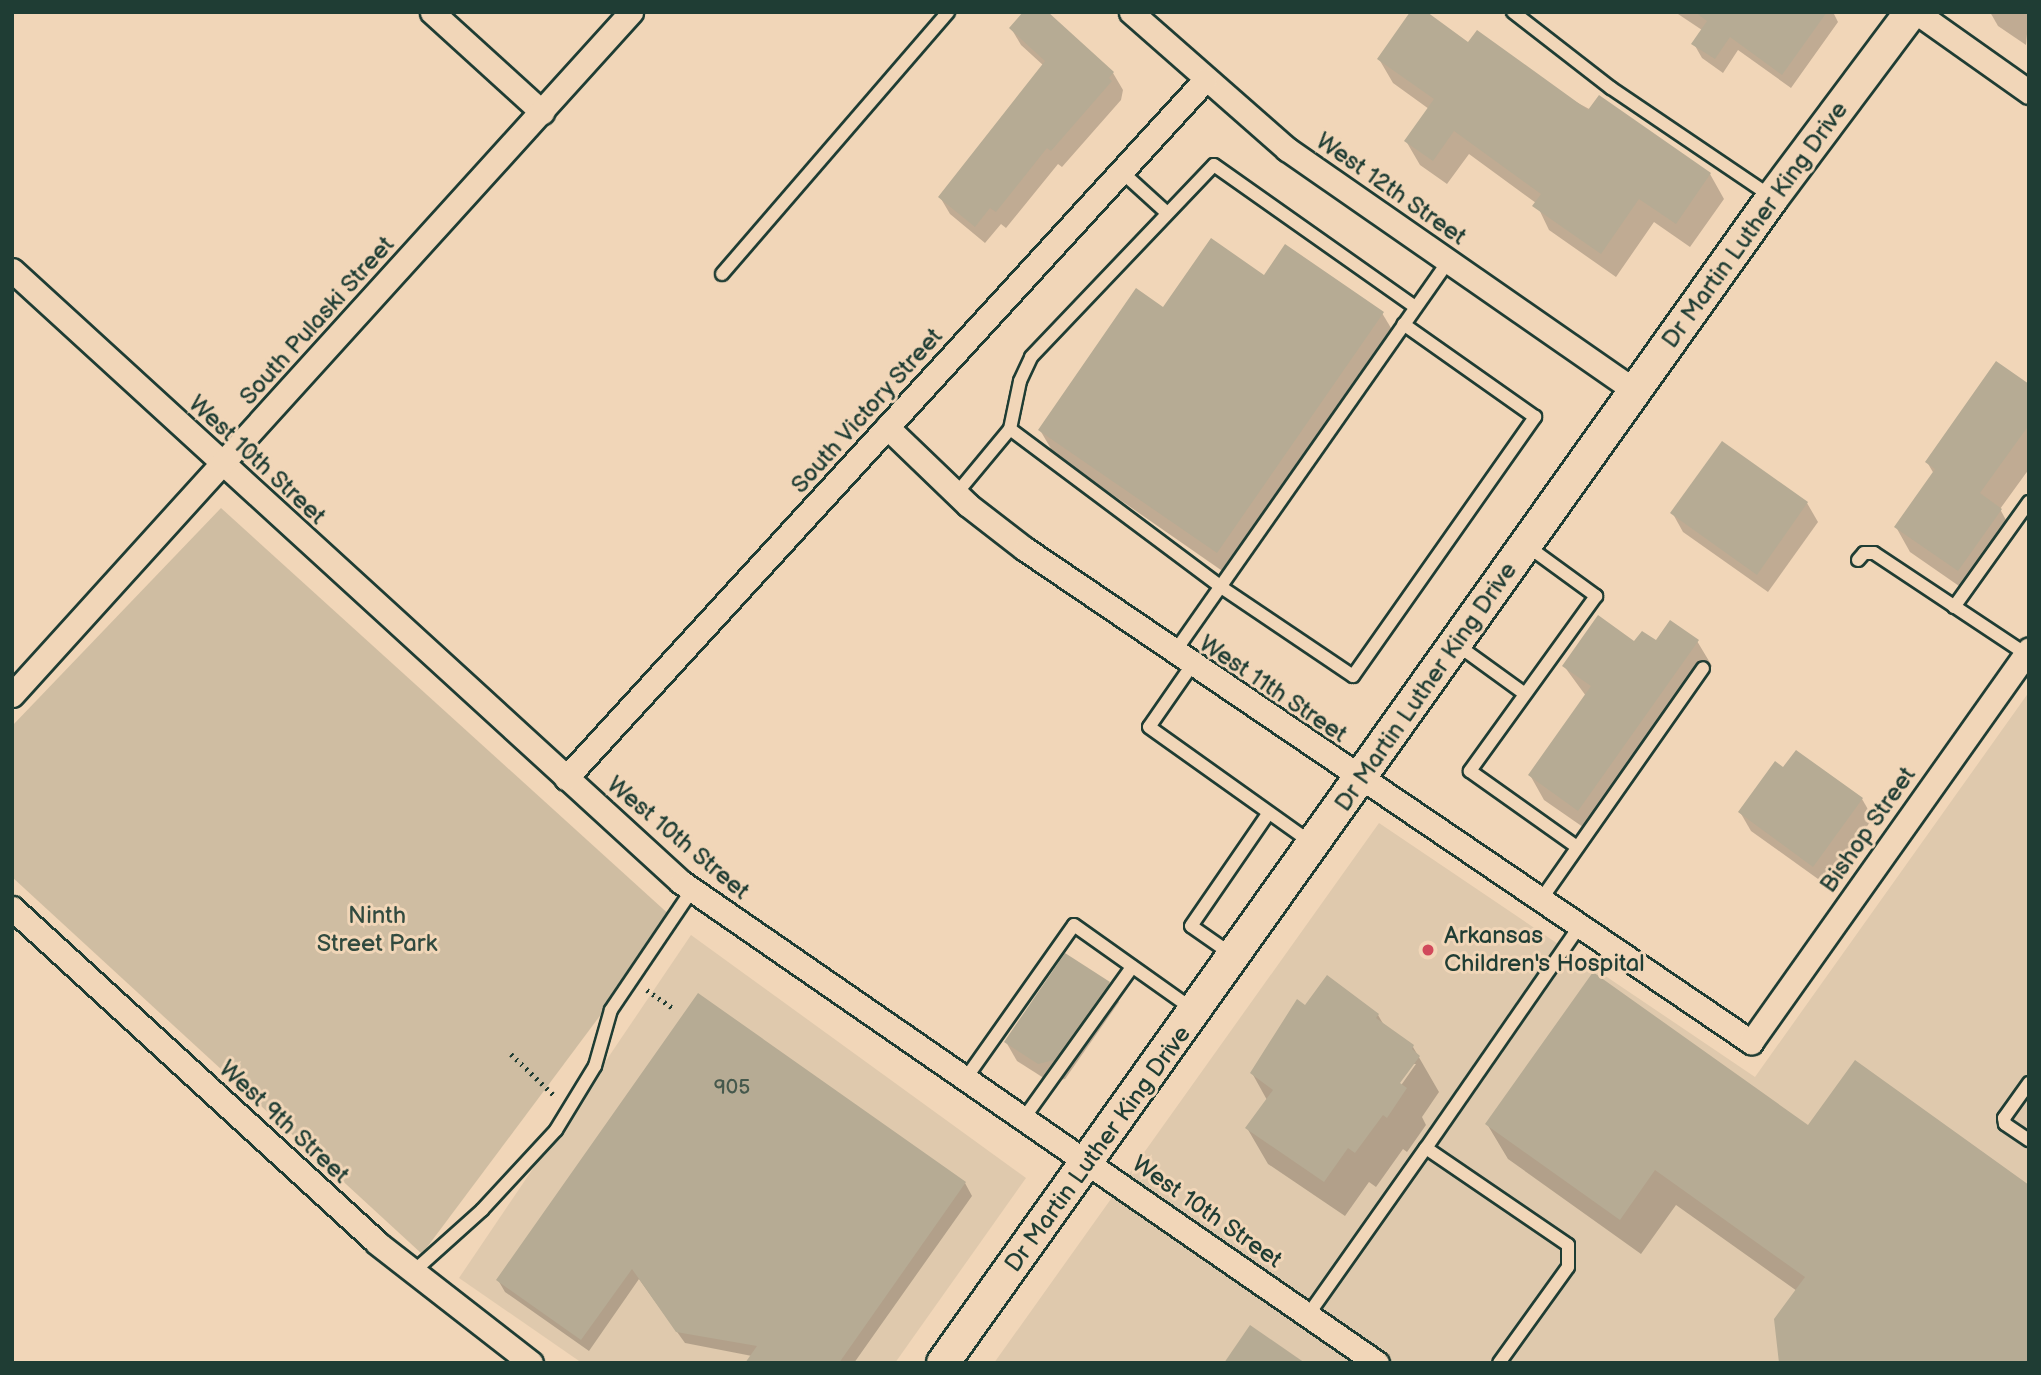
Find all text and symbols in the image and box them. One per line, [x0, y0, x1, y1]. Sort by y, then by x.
street label: Dr Martin Luther King Drive [1656, 96, 1854, 354]
street label: West 12th Street [1310, 126, 1472, 252]
street label: South Pulaski Street [234, 231, 400, 411]
street label: South Victory Street [784, 321, 950, 501]
street label: West 10th Street [182, 389, 332, 531]
street label: Dr Martin Luther King Drive [1329, 557, 1523, 817]
street label: West 11th Street [1194, 629, 1352, 749]
street label: Bishop Street [1814, 761, 1922, 899]
street label: West 10th Street [601, 770, 755, 906]
park label: Ninth Street Park [317, 902, 437, 958]
place label: Arkansas Children's Hospital [1444, 922, 1645, 978]
marker: Arkansas Children's Hospital [1418, 940, 1438, 960]
street label: Dr Martin Luther King Drive [999, 1020, 1197, 1278]
street label: West 9th Street [213, 1054, 355, 1190]
house number: 905 [714, 1075, 750, 1101]
street label: West 10th Street [1126, 1149, 1288, 1275]

